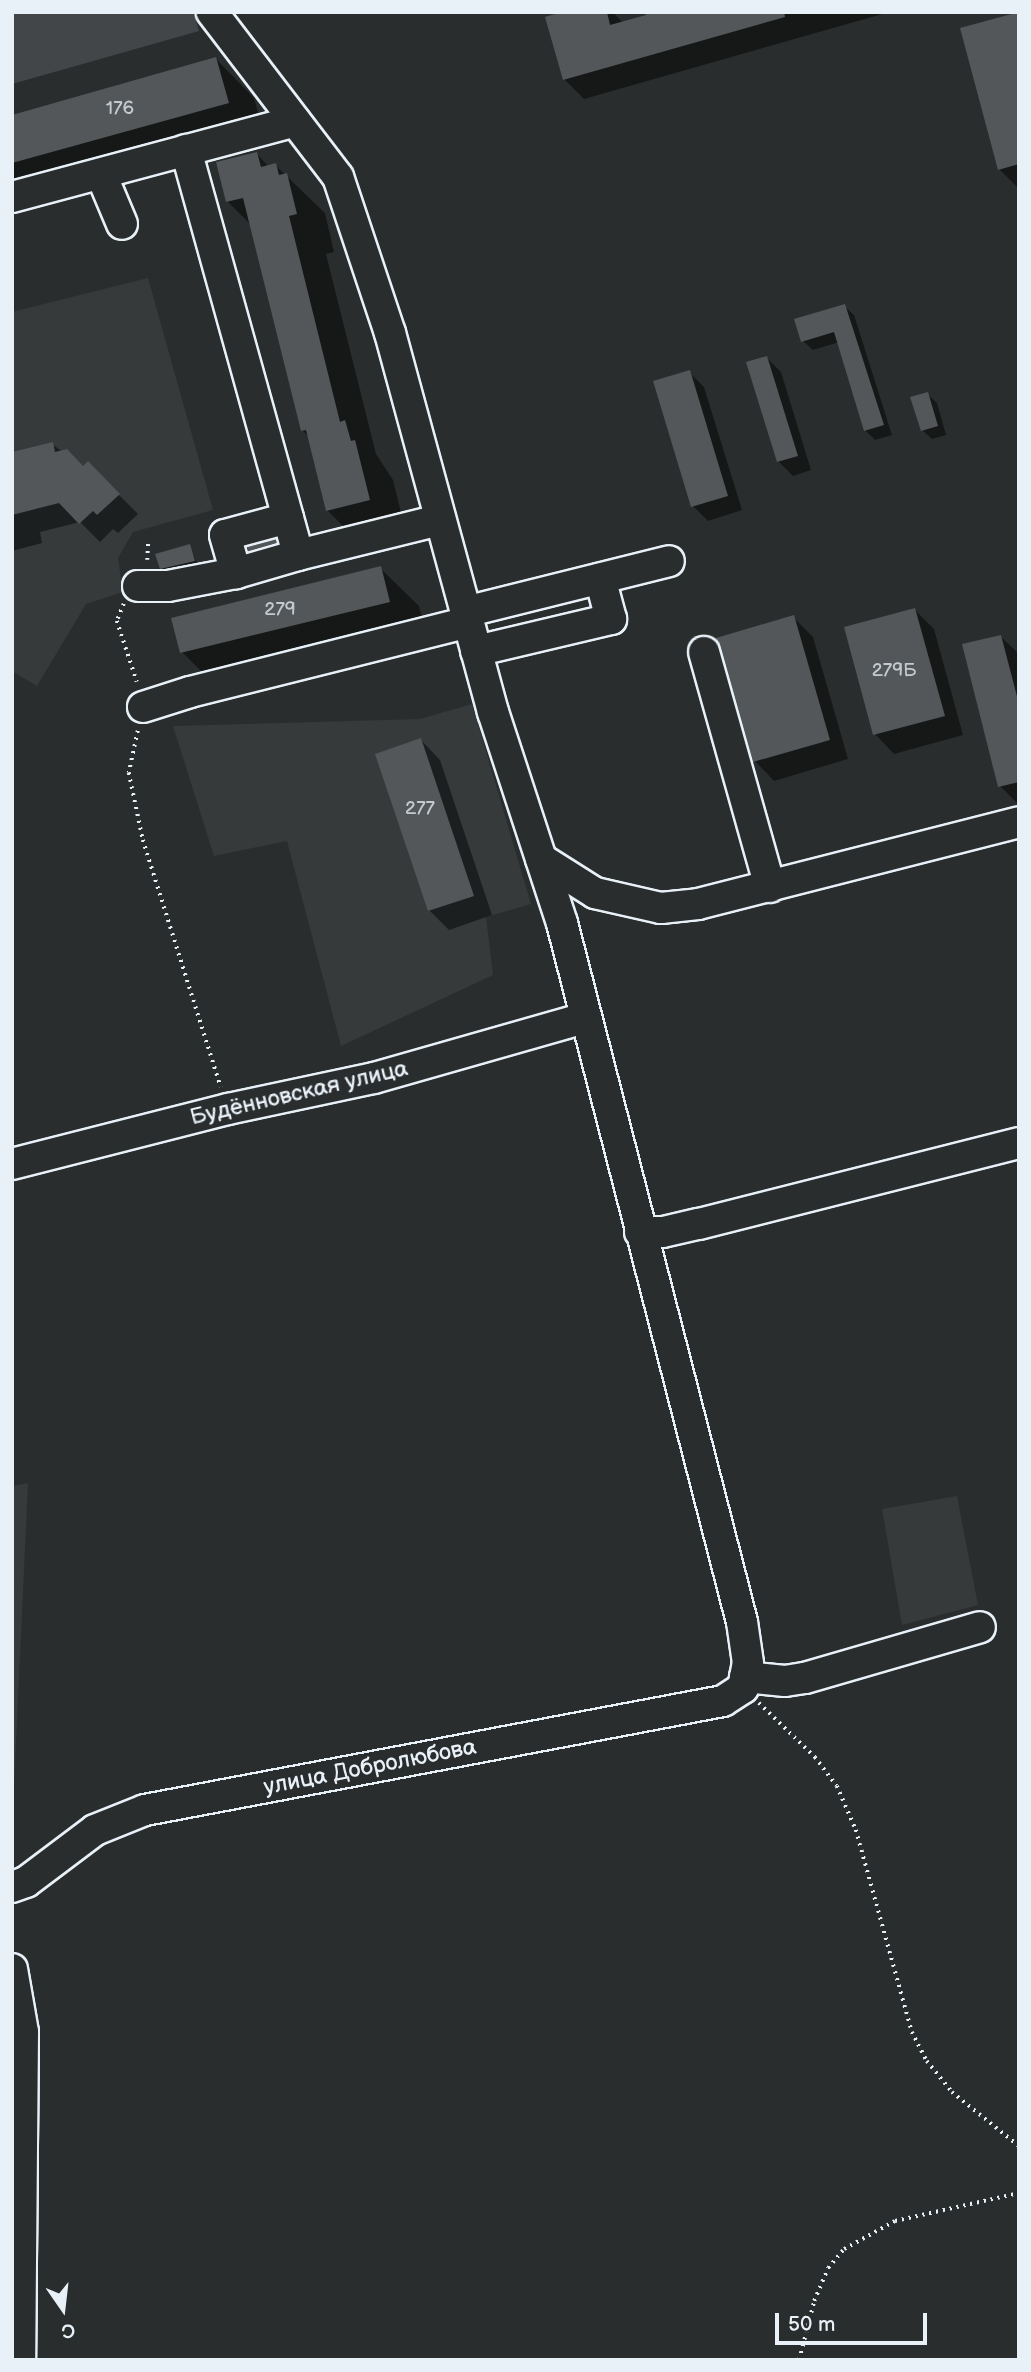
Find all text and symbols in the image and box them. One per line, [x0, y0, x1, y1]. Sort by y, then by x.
house number: 176 [106, 98, 134, 120]
house number: 279 [264, 599, 296, 621]
house number: 279Б [872, 660, 916, 682]
house number: 277 [405, 798, 435, 820]
street label: Будённовская улица [187, 1055, 411, 1131]
street label: улица Добролюбова [261, 1733, 479, 1801]
north arrow [28, 2274, 98, 2344]
scale bar [779, 2298, 931, 2342]
text: 50 m [788, 2312, 835, 2337]
text: С [59, 2317, 77, 2343]

